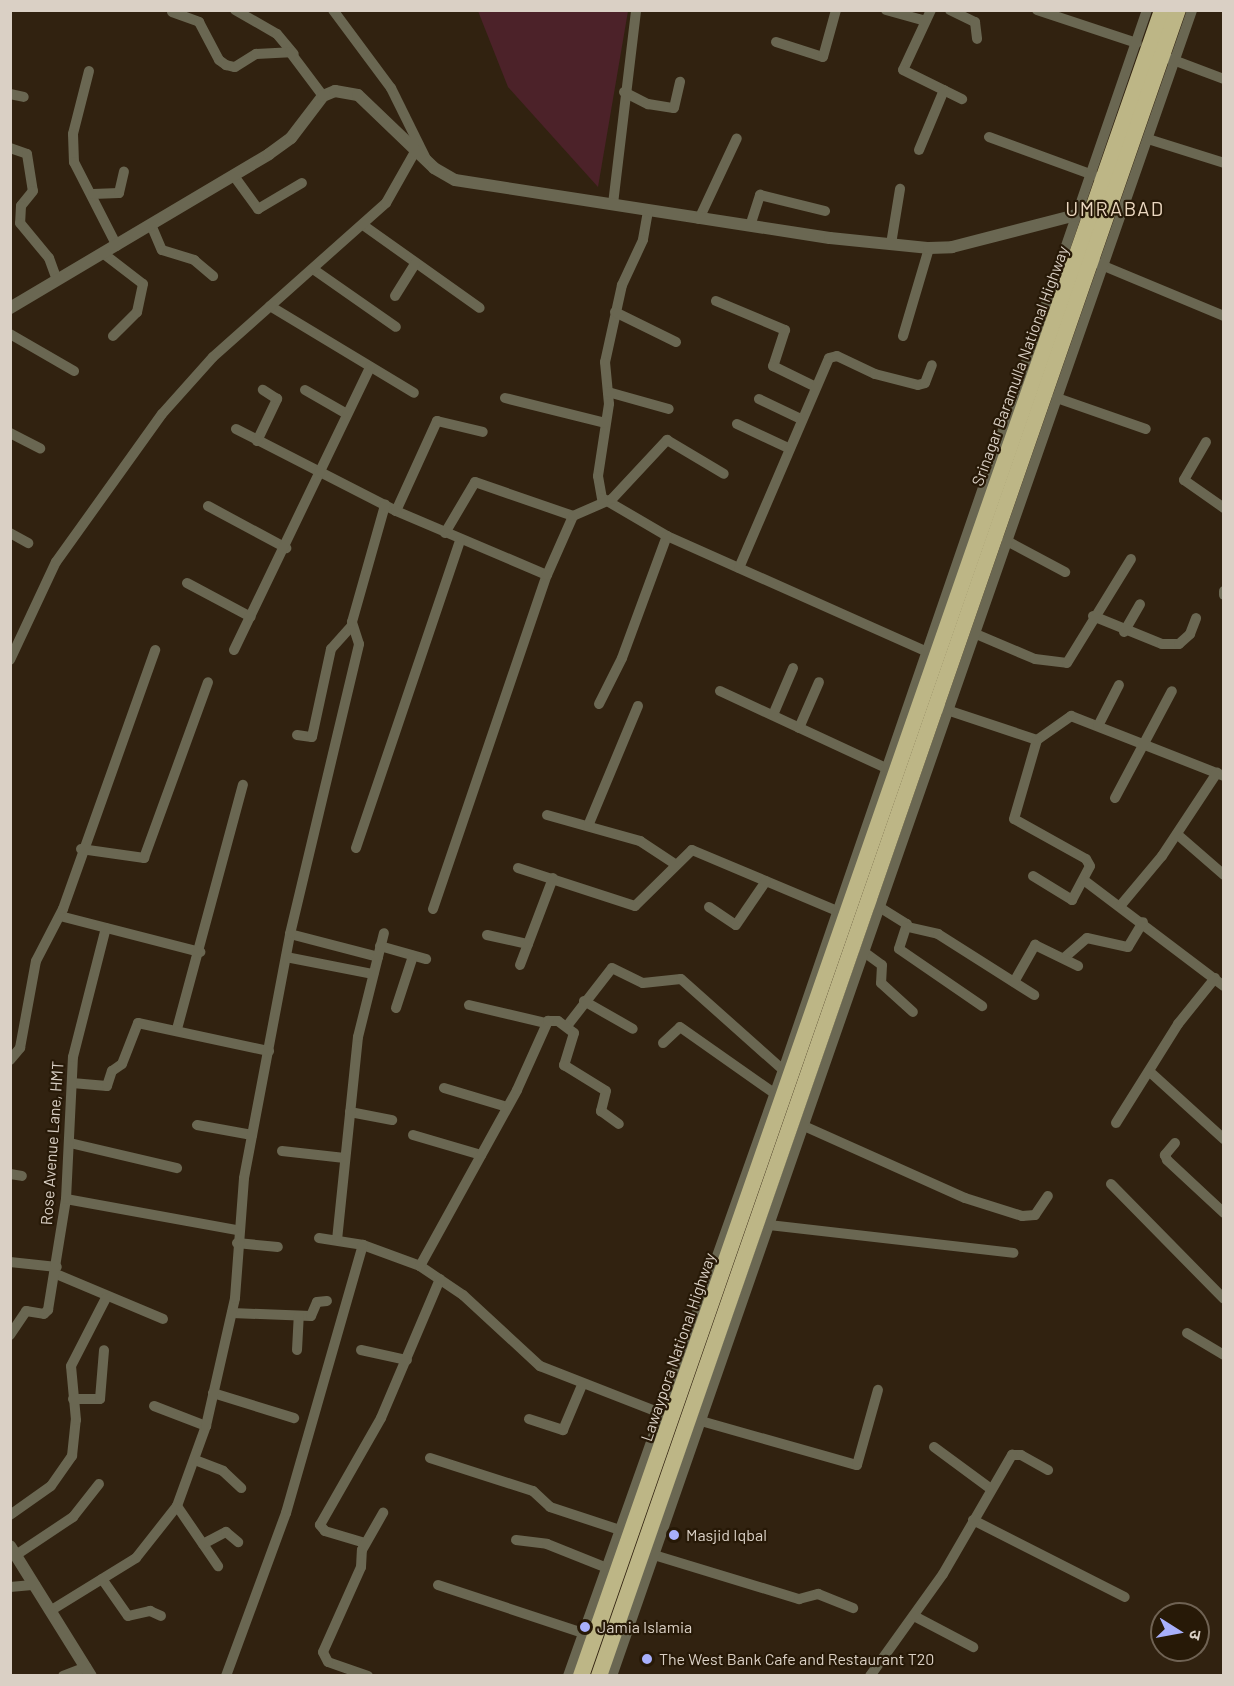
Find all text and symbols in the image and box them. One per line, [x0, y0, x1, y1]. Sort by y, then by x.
district label: UMRABAD [1065, 196, 1165, 220]
street label: Srinagar Baramulla National Highway [968, 243, 1072, 489]
street label: Rose Avenue Lane, HMT [37, 1060, 67, 1226]
street label: Lawaypora National Highway [637, 1250, 719, 1444]
place label: Masjid Iqbal [686, 1525, 767, 1545]
marker: Masjid Iqbal [667, 1528, 681, 1542]
north arrow [1150, 1602, 1210, 1662]
place label: Jamia Islamia [597, 1617, 692, 1637]
marker: Jamia Islamia [578, 1620, 592, 1634]
text: उ [1186, 1629, 1206, 1642]
place label: The West Bank Cafe and Restaurant T20 [659, 1649, 934, 1669]
marker: The West Bank Cafe and Restaurant T20 [640, 1652, 654, 1666]

